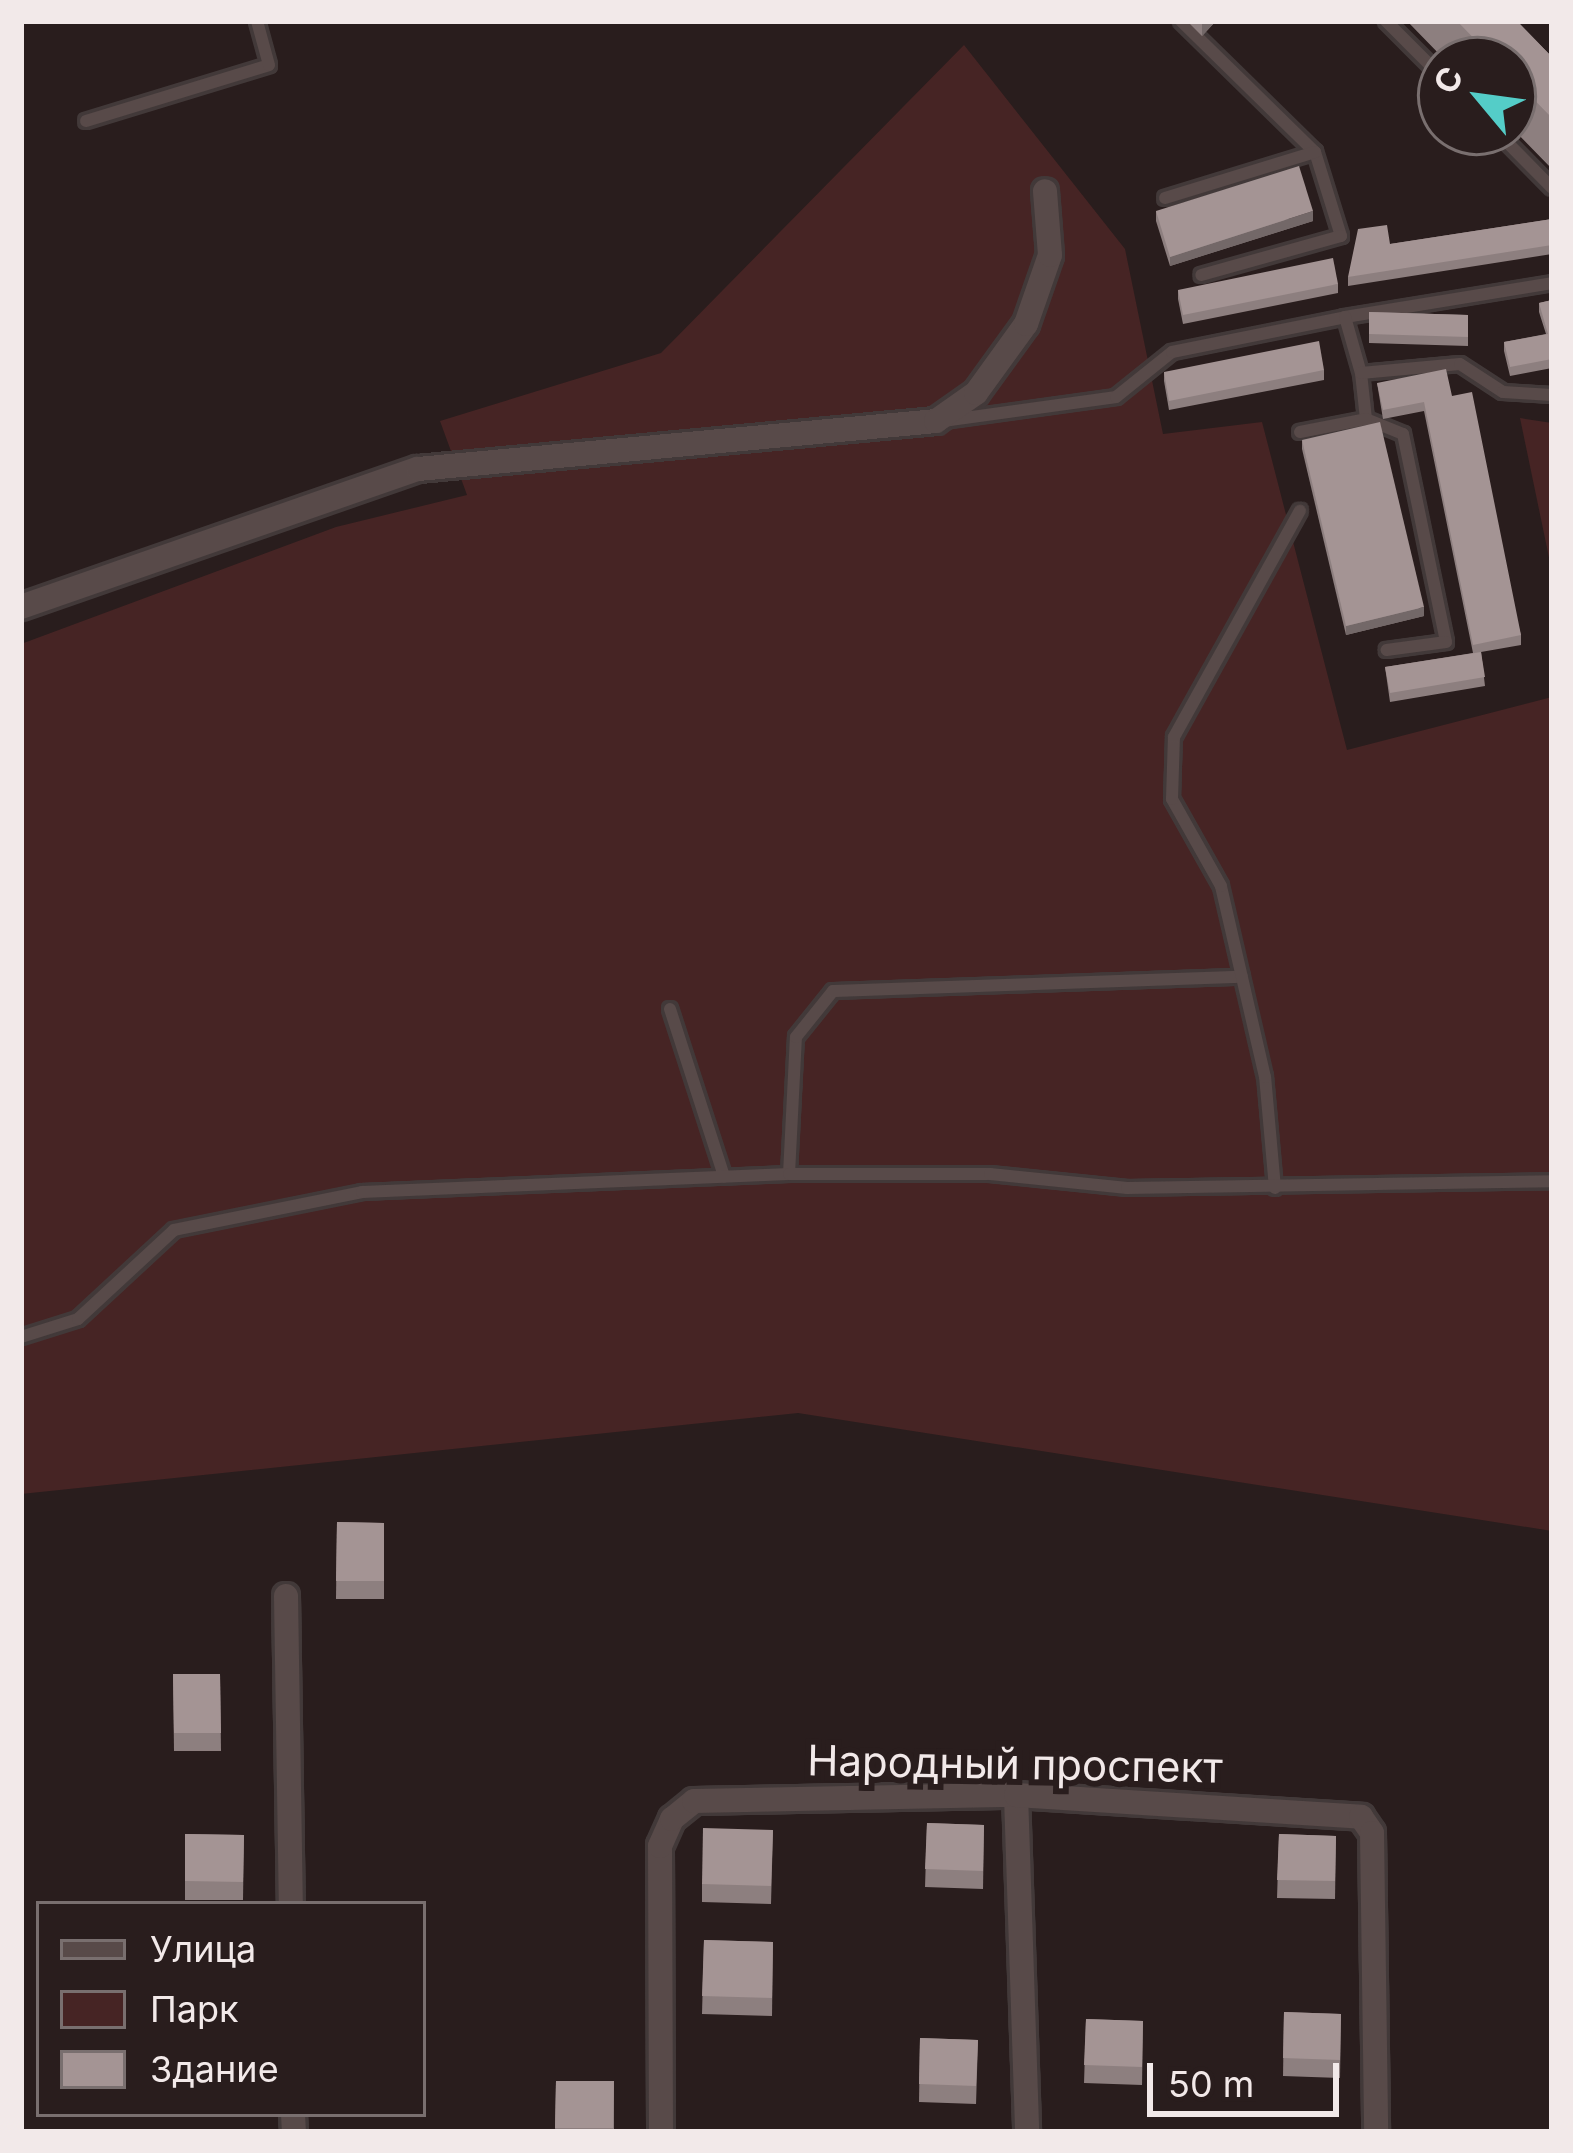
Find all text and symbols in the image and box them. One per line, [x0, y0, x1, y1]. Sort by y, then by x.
north arrow [1417, 36, 1537, 156]
text: С [1425, 60, 1472, 100]
street label: Народный проспект [807, 1735, 1223, 1793]
legend [36, 1901, 426, 2117]
text: Улица [150, 1927, 256, 1971]
text: Парк [150, 1987, 239, 2031]
scale bar [1153, 2039, 1345, 2113]
text: Здание [150, 2047, 279, 2091]
text: 50 m [1168, 2062, 1254, 2106]

